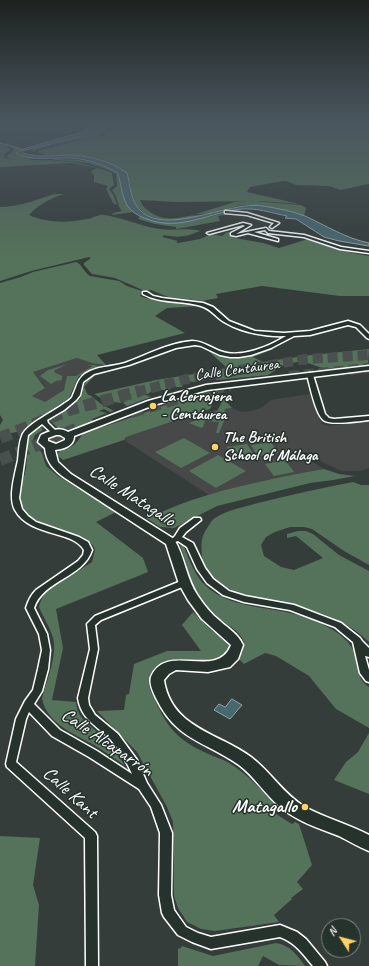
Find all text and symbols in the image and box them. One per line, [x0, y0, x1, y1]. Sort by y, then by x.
street label: Calle Centáurea [194, 355, 280, 385]
place label: La Cerrajera - Centáurea [161, 387, 231, 425]
marker: La Cerrajera - Centáurea [148, 401, 158, 411]
place label: The British School of Málaga [223, 428, 318, 466]
marker: The British School of Málaga [210, 442, 220, 452]
street label: Calle Matagallo [85, 460, 179, 532]
street label: Calle Alcaparrón [57, 704, 157, 782]
street label: Calle Kant [38, 762, 102, 824]
place label: Matagallo [232, 796, 297, 818]
marker: Matagallo [300, 802, 310, 812]
north arrow [321, 918, 361, 958]
text: N [324, 925, 340, 938]

